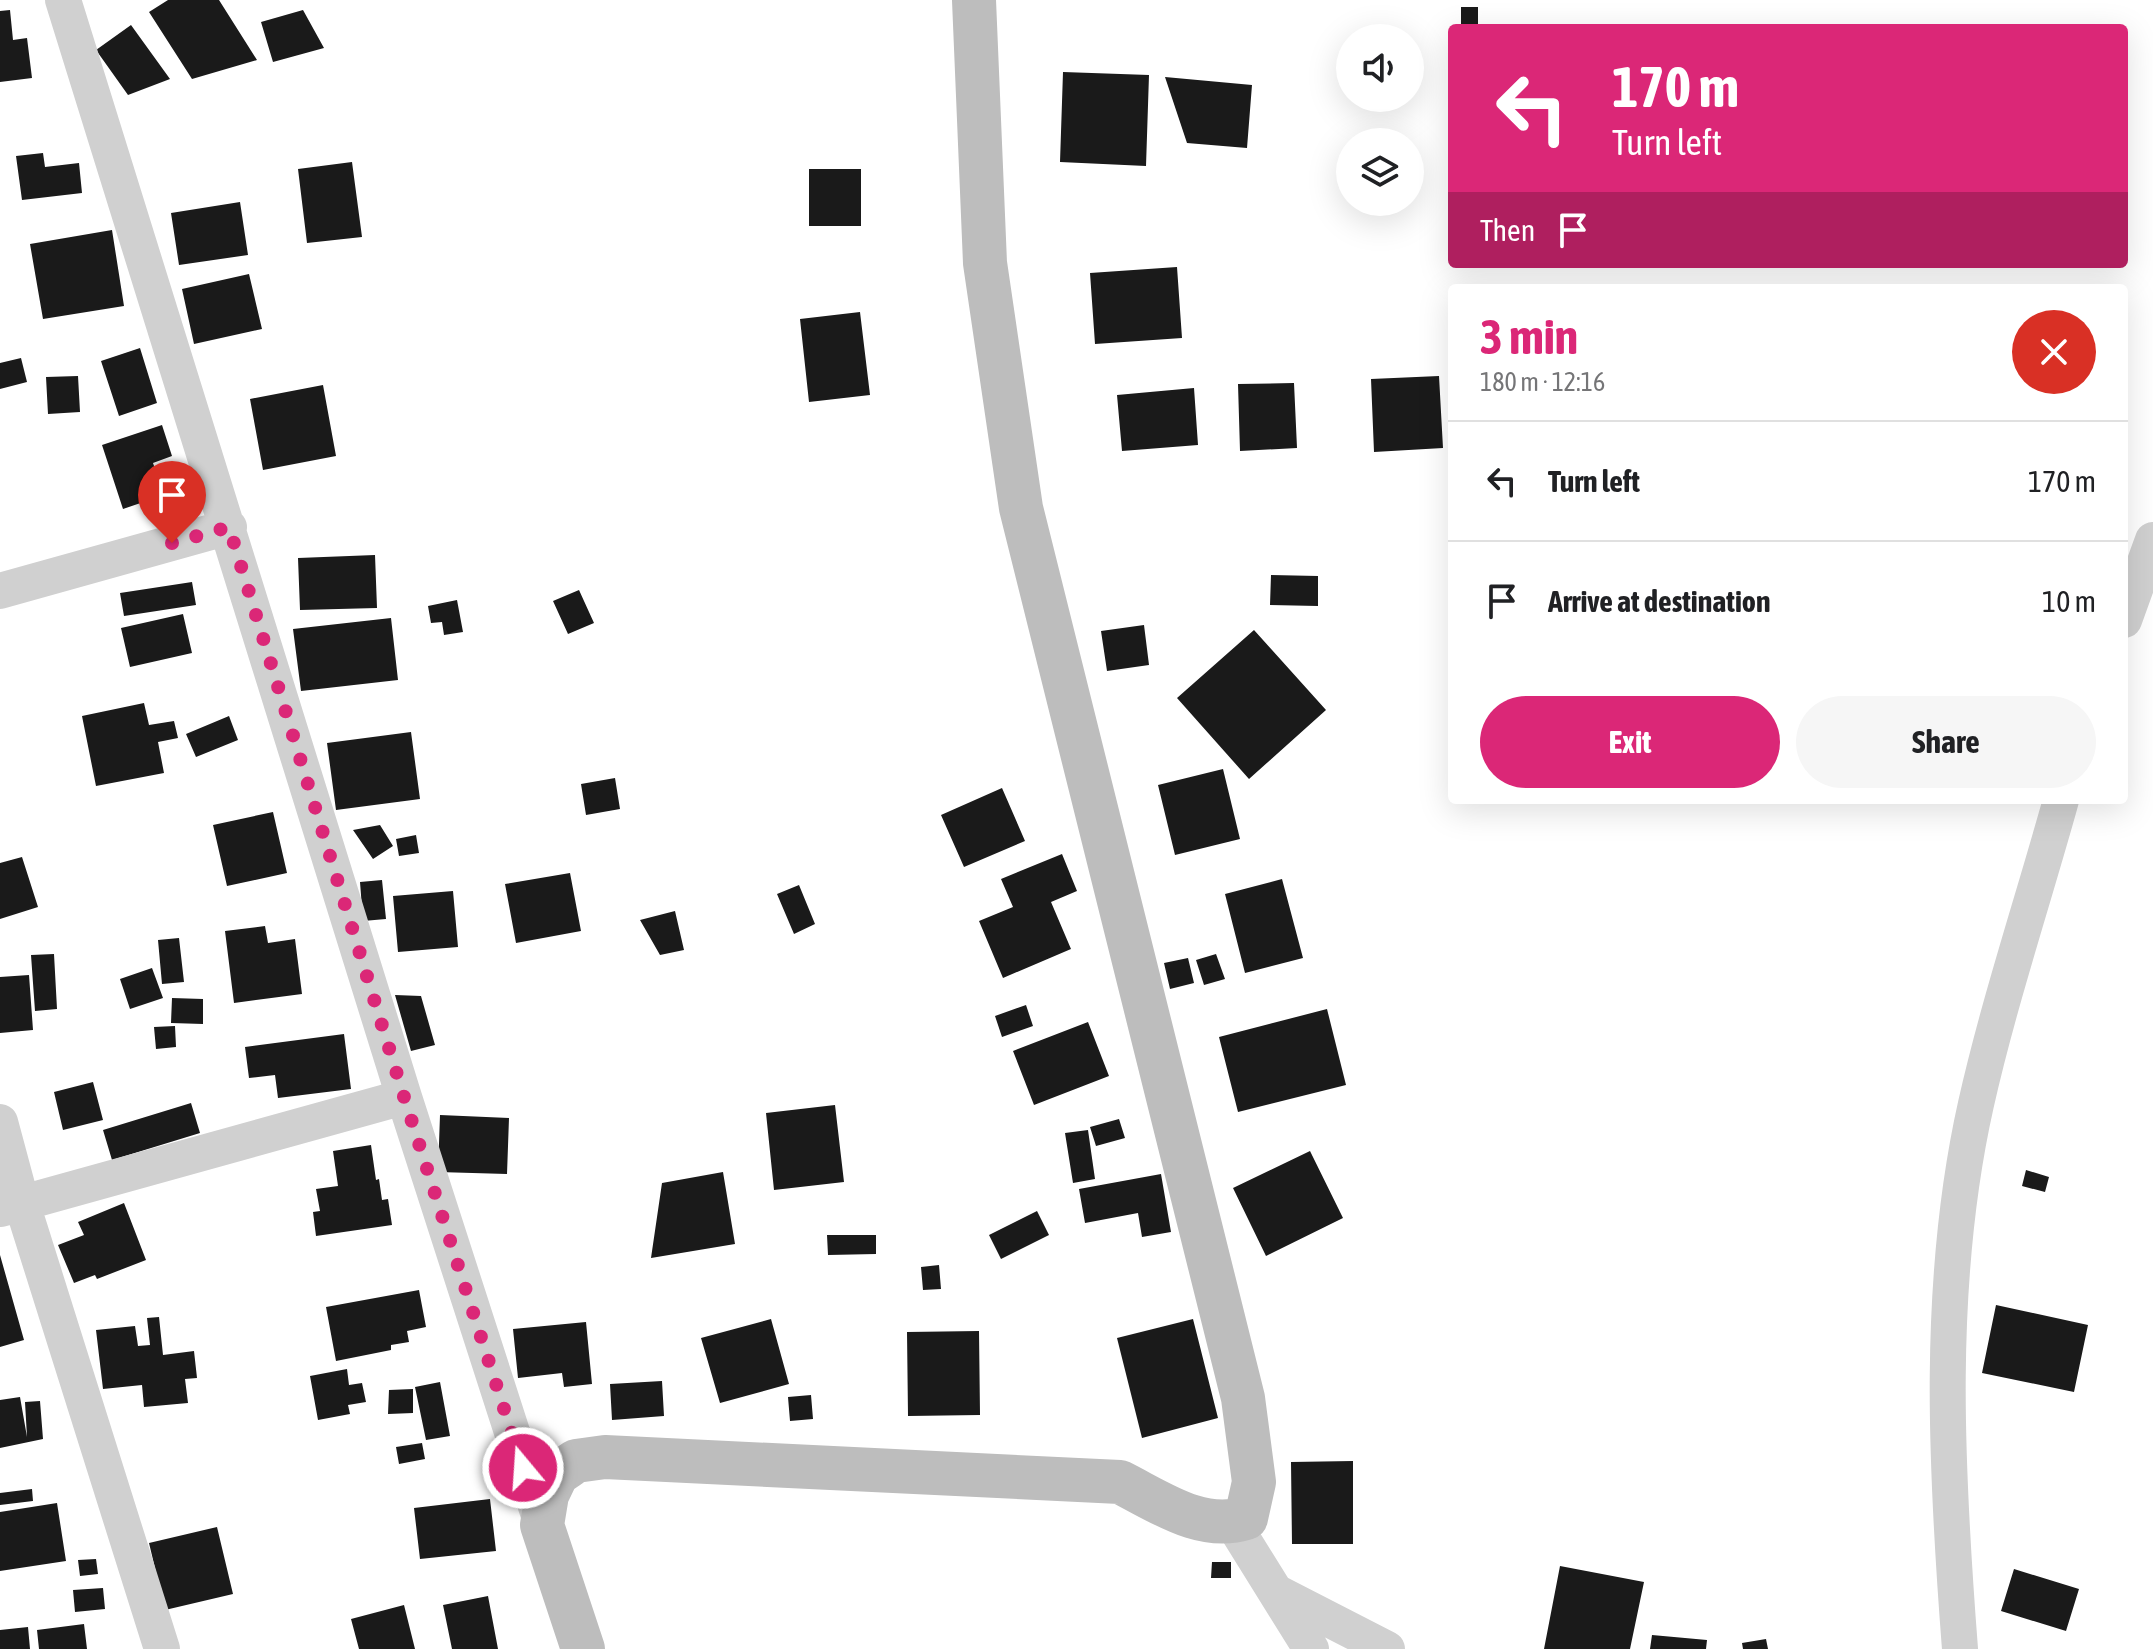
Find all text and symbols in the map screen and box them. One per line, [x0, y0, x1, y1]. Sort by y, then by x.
map controls [1336, 24, 1424, 216]
button: sound [1336, 24, 1424, 112]
text: 170 m [1612, 55, 1739, 119]
icon: left [1480, 56, 1584, 160]
text: Turn left [1612, 121, 1722, 163]
button: layers [1336, 128, 1424, 216]
icon: arrive [1551, 208, 1595, 252]
text: Then [1480, 213, 1535, 247]
text: 3 min [1480, 309, 1578, 364]
button: close [2012, 310, 2096, 394]
text: 180 m · 12:16 [1480, 367, 1605, 397]
icon: left [1480, 459, 1524, 503]
pin [138, 461, 206, 543]
text: Turn left [1548, 464, 1640, 498]
text: 170 m [2028, 464, 2096, 498]
icon: arrive [150, 473, 194, 517]
icon: arrive [1480, 579, 1524, 623]
text: Arrive at destination [1548, 584, 1770, 618]
text: 10 m [2042, 584, 2096, 618]
button: Exit [1480, 696, 1780, 788]
button: Share [1796, 696, 2096, 788]
position arrow [481, 1426, 565, 1510]

